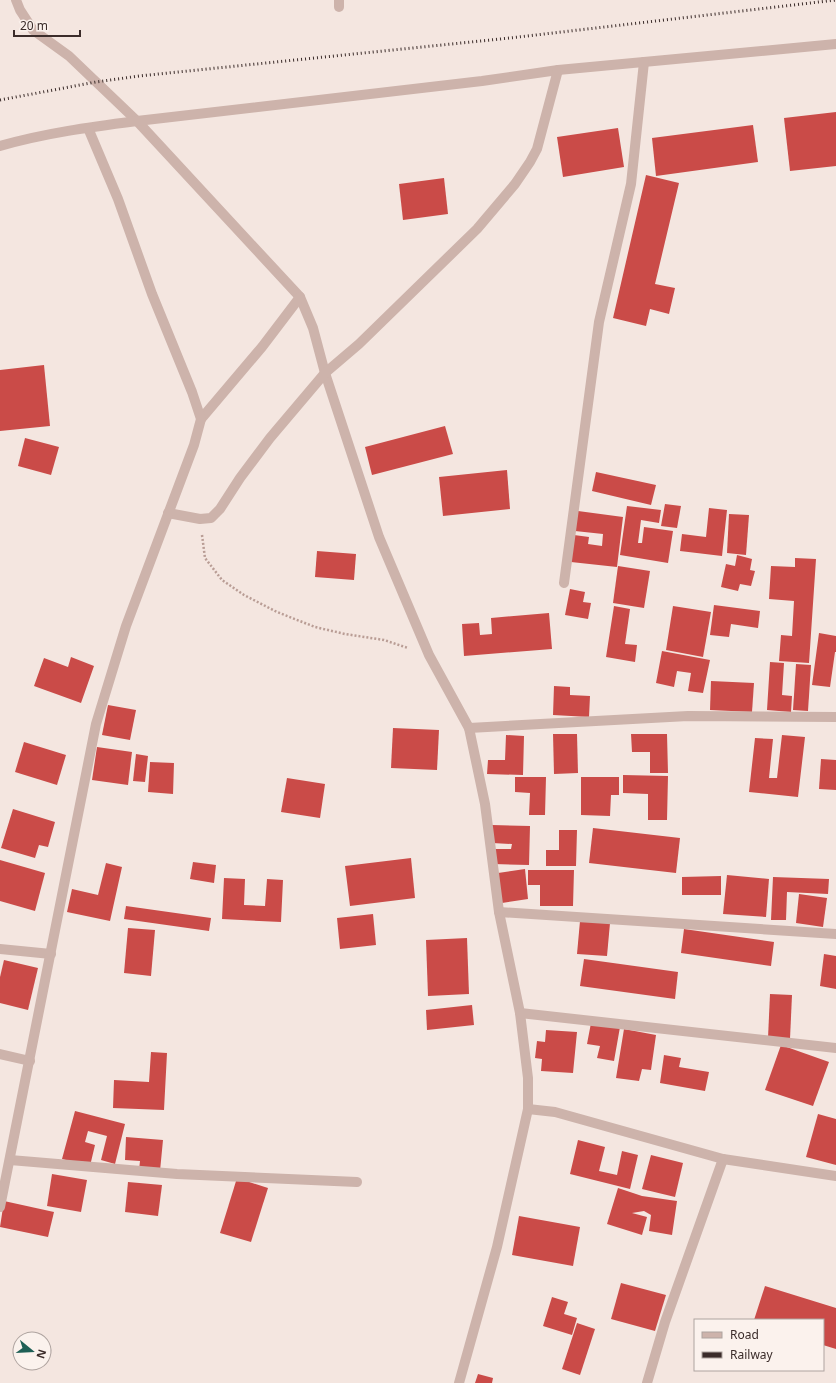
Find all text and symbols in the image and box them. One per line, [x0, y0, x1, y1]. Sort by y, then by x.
scale bar [14, 12, 80, 38]
text: 20 m [20, 17, 48, 34]
legend [694, 1319, 824, 1371]
text: Road [730, 1326, 759, 1343]
north arrow [12, 1331, 52, 1371]
text: Railway [730, 1346, 774, 1363]
text: N [33, 1348, 51, 1361]

